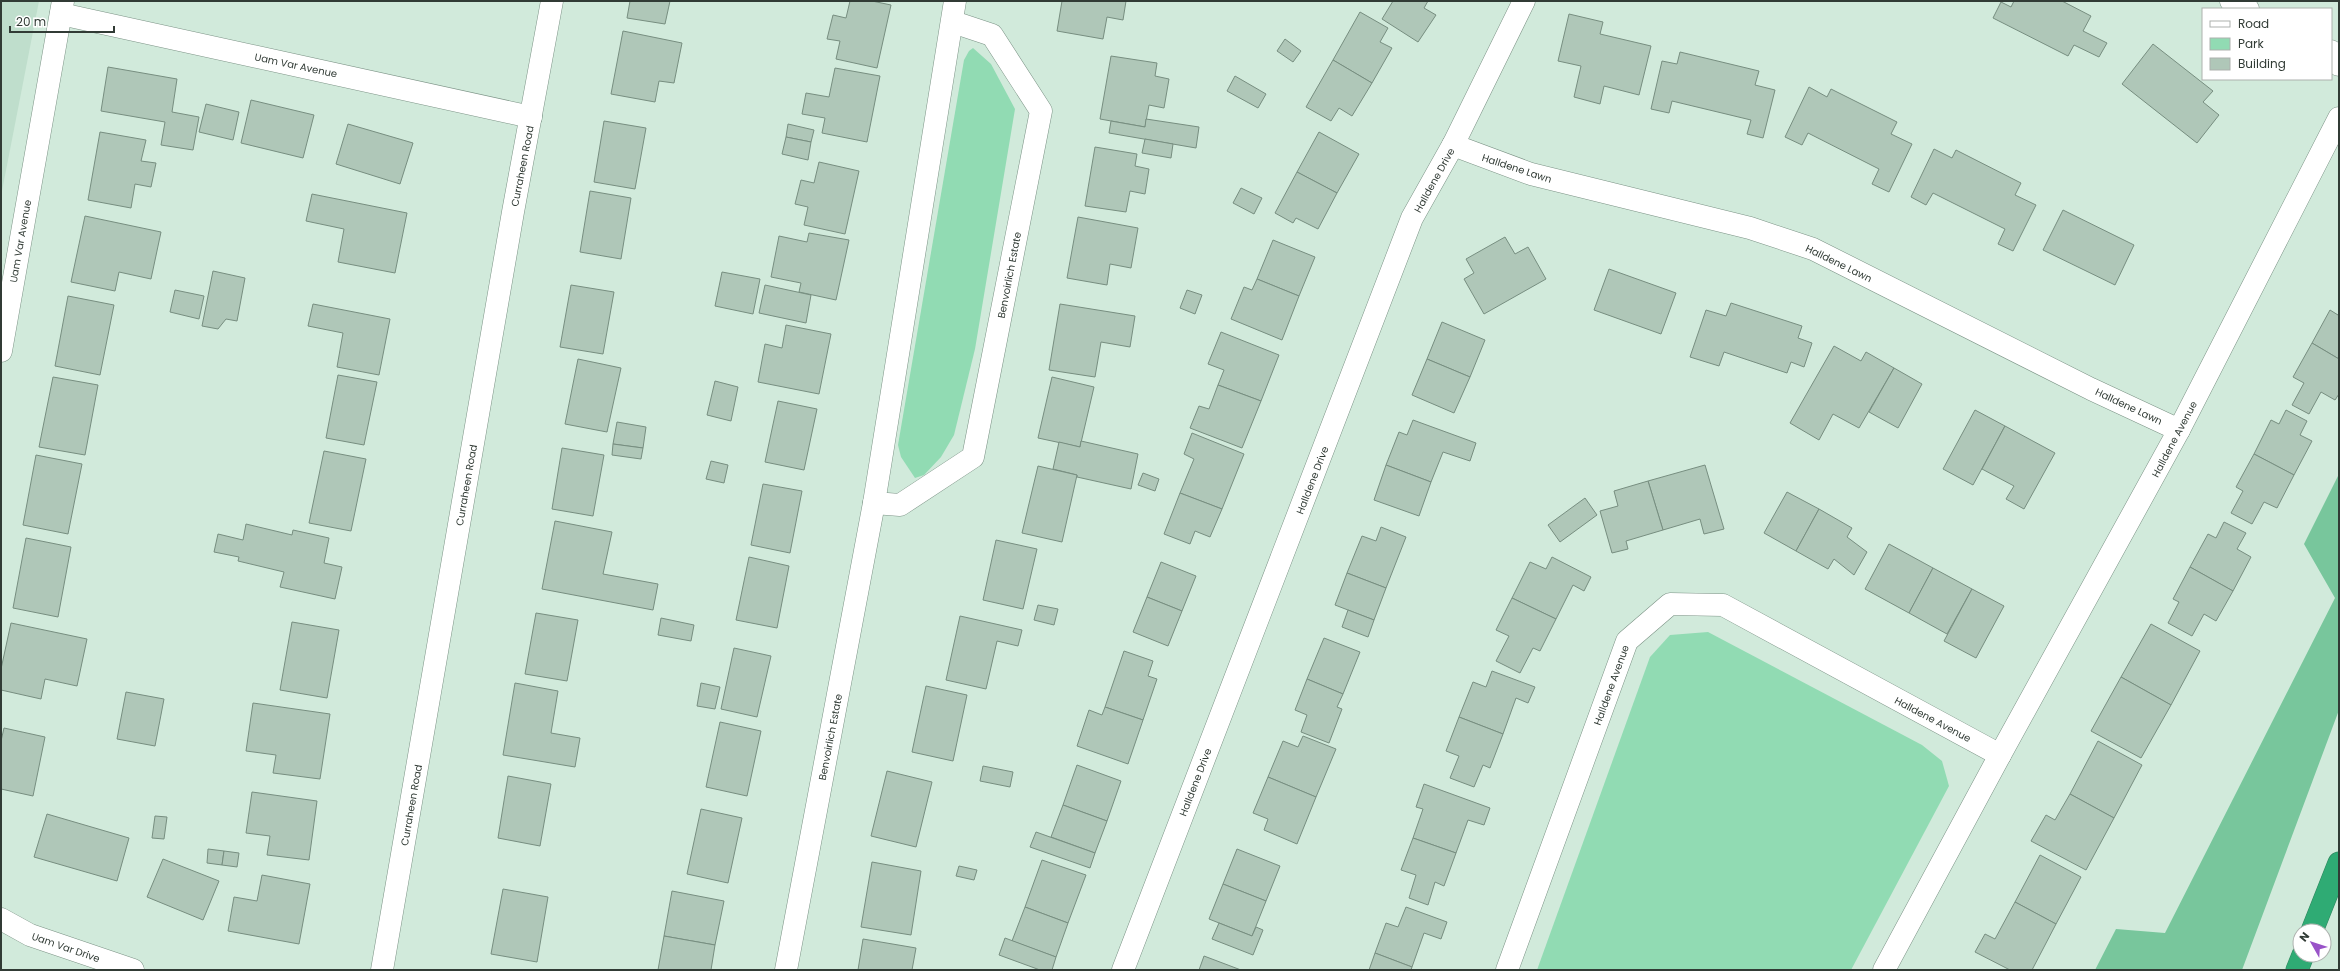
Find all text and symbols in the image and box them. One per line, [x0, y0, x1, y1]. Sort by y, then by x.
scale bar [10, 8, 114, 34]
legend [2202, 8, 2332, 80]
text: 20 m [16, 13, 46, 30]
text: Road [2238, 15, 2269, 32]
text: Park [2238, 35, 2265, 52]
street label: Uam Var Avenue [253, 49, 339, 82]
text: Building [2238, 55, 2286, 72]
street label: Curraheen Road [507, 124, 538, 208]
street label: Halldene Drive [1410, 145, 1458, 215]
street label: Halldene Lawn [1480, 150, 1554, 187]
street label: Uam Var Avenue [6, 198, 35, 284]
street label: Benvoirlich Estate [994, 231, 1025, 320]
street label: Halldene Lawn [1803, 241, 1875, 286]
street label: Halldene Lawn [2093, 384, 2165, 429]
street label: Halldene Avenue [2148, 398, 2201, 480]
street label: Curraheen Road [452, 443, 481, 527]
street label: Halldene Drive [1293, 444, 1332, 516]
street label: Halldene Avenue [1590, 643, 1633, 727]
street label: Benvoirlich Estate [815, 693, 846, 782]
street label: Halldene Avenue [1892, 693, 1974, 746]
street label: Halldene Drive [1176, 746, 1215, 818]
street label: Curraheen Road [397, 763, 426, 847]
north arrow [2292, 923, 2332, 963]
text: N [2295, 928, 2313, 945]
street label: Uam Var Drive [30, 929, 102, 966]

